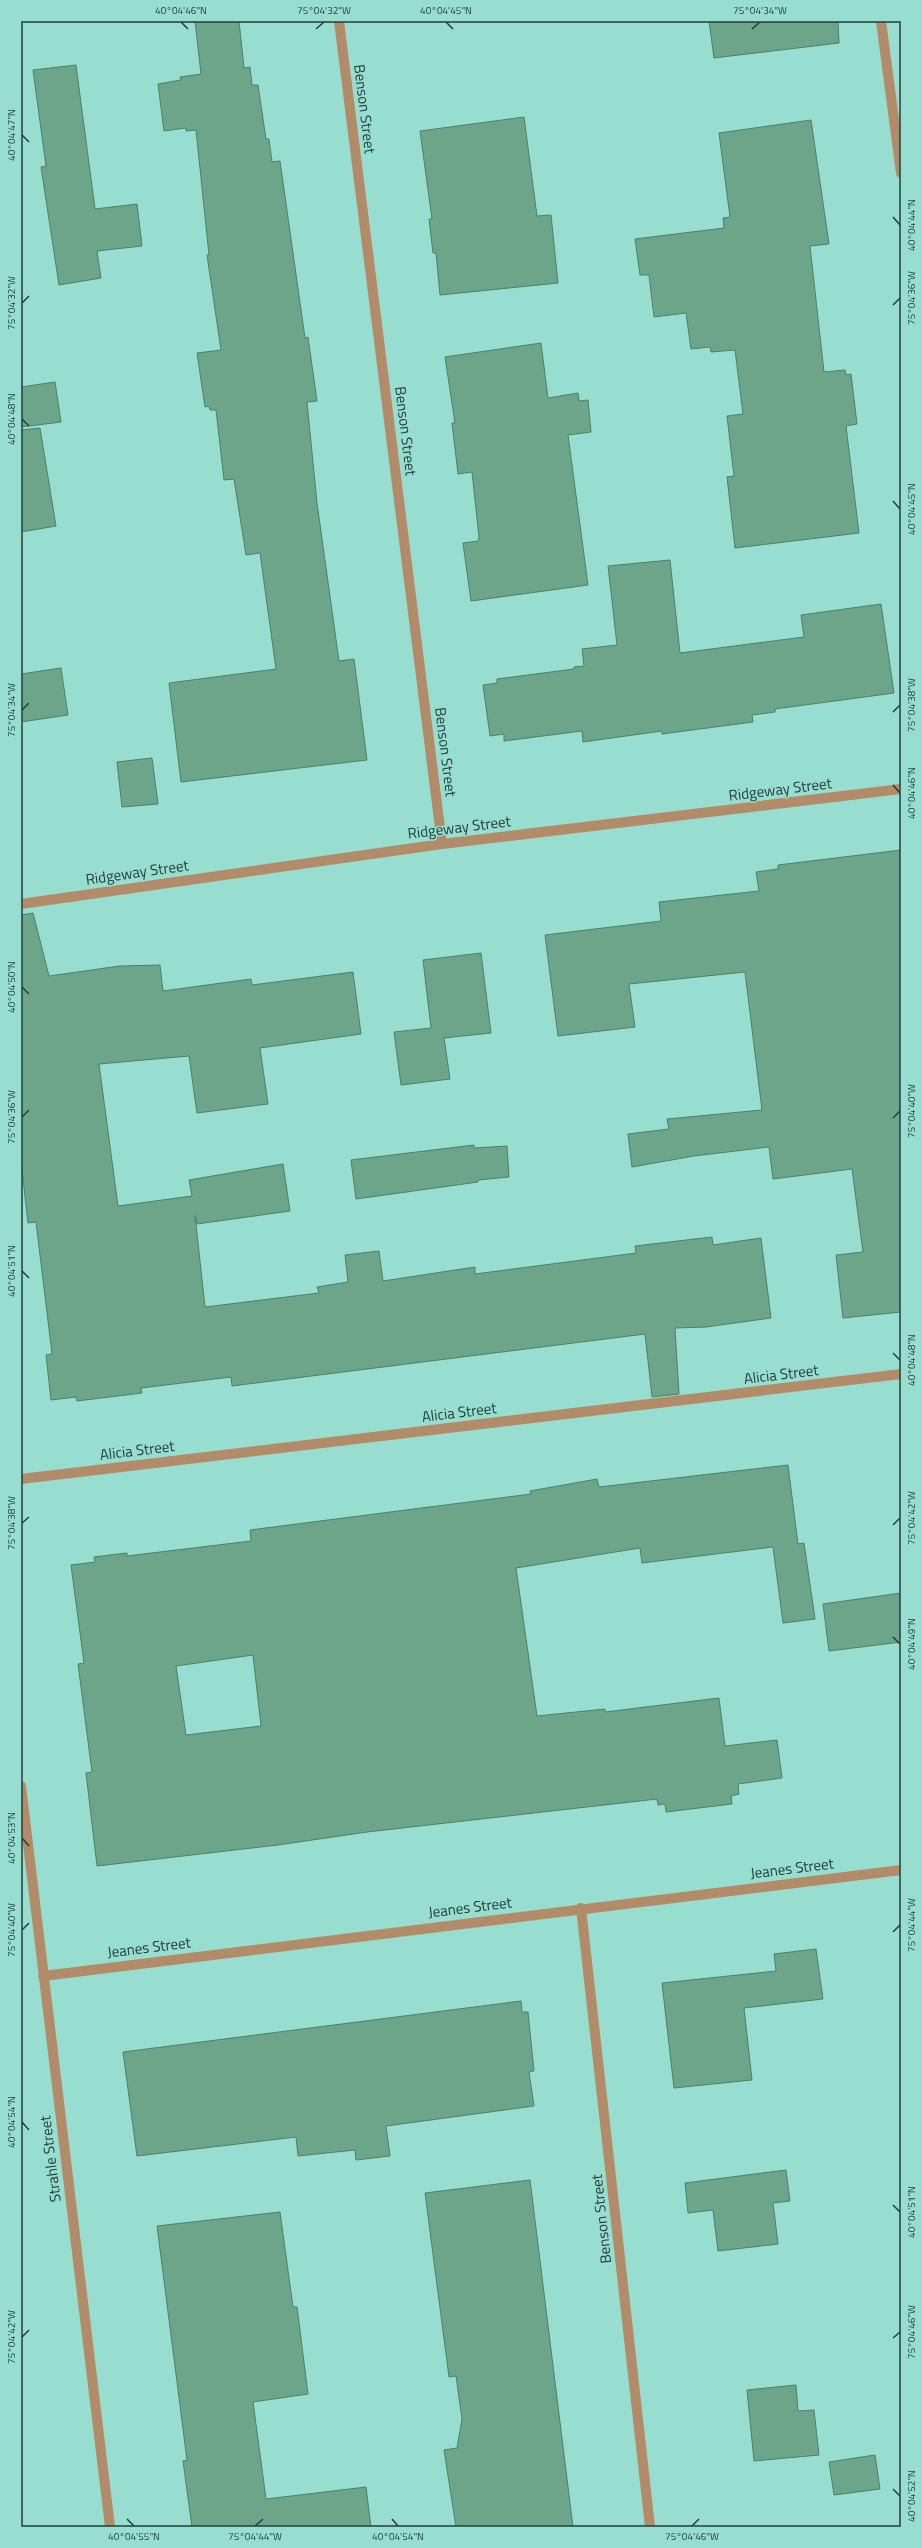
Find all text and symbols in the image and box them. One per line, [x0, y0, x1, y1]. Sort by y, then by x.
text: 40°04'46"N [155, 3, 207, 18]
text: 75°04'32"W [297, 3, 351, 18]
text: 40°04'45"N [420, 3, 472, 18]
text: 75°04'34"W [733, 3, 787, 18]
street label: Benson Street [348, 63, 382, 156]
text: 40°04'47"N [4, 109, 19, 161]
text: 40°04'44"N [904, 199, 919, 251]
text: 75°04'36"W [904, 271, 919, 325]
text: 75°04'32"W [4, 276, 19, 330]
street label: Benson Street [389, 385, 423, 478]
text: 40°04'48"N [4, 393, 19, 445]
text: 40°04'45"N [904, 483, 919, 535]
text: 75°04'38"W [904, 678, 919, 732]
text: 75°04'34"W [4, 683, 19, 737]
street label: Benson Street [429, 706, 463, 799]
text: 40°04'46"N [904, 767, 919, 819]
street label: Ridgeway Street [727, 771, 834, 807]
street label: Ridgeway Street [406, 809, 513, 845]
street label: Ridgeway Street [84, 853, 191, 891]
text: 40°04'50"N [4, 961, 19, 1013]
text: 75°04'40"W [904, 1084, 919, 1138]
text: 75°04'36"W [4, 1090, 19, 1144]
text: 40°04'51"N [4, 1245, 19, 1297]
text: 40°04'48"N [904, 1334, 919, 1386]
street label: Alicia Street [742, 1358, 820, 1390]
street label: Alicia Street [420, 1396, 498, 1428]
street label: Alicia Street [98, 1434, 176, 1466]
text: 75°04'42"W [904, 1491, 919, 1545]
text: 75°04'38"W [4, 1496, 19, 1550]
text: 40°04'49"N [904, 1618, 919, 1670]
text: 40°04'53"N [4, 1812, 19, 1864]
street label: Jeanes Street [749, 1851, 836, 1885]
street label: Jeanes Street [427, 1890, 514, 1924]
text: 75°04'44"W [904, 1898, 919, 1952]
text: 75°04'40"W [4, 1903, 19, 1957]
street label: Jeanes Street [106, 1930, 193, 1964]
text: 40°04'54"N [4, 2096, 19, 2148]
street label: Strahle Street [33, 2114, 67, 2204]
street label: Benson Street [585, 2172, 617, 2265]
text: 40°04'51"N [904, 2186, 919, 2238]
text: 75°04'46"W [904, 2305, 919, 2359]
text: 75°04'42"W [4, 2310, 19, 2364]
text: 40°04'52"N [904, 2470, 919, 2522]
text: 40°04'55"N [108, 2529, 160, 2544]
text: 75°04'44"W [228, 2529, 282, 2544]
text: 40°04'54"N [372, 2529, 424, 2544]
text: 75°04'46"W [665, 2529, 719, 2544]

